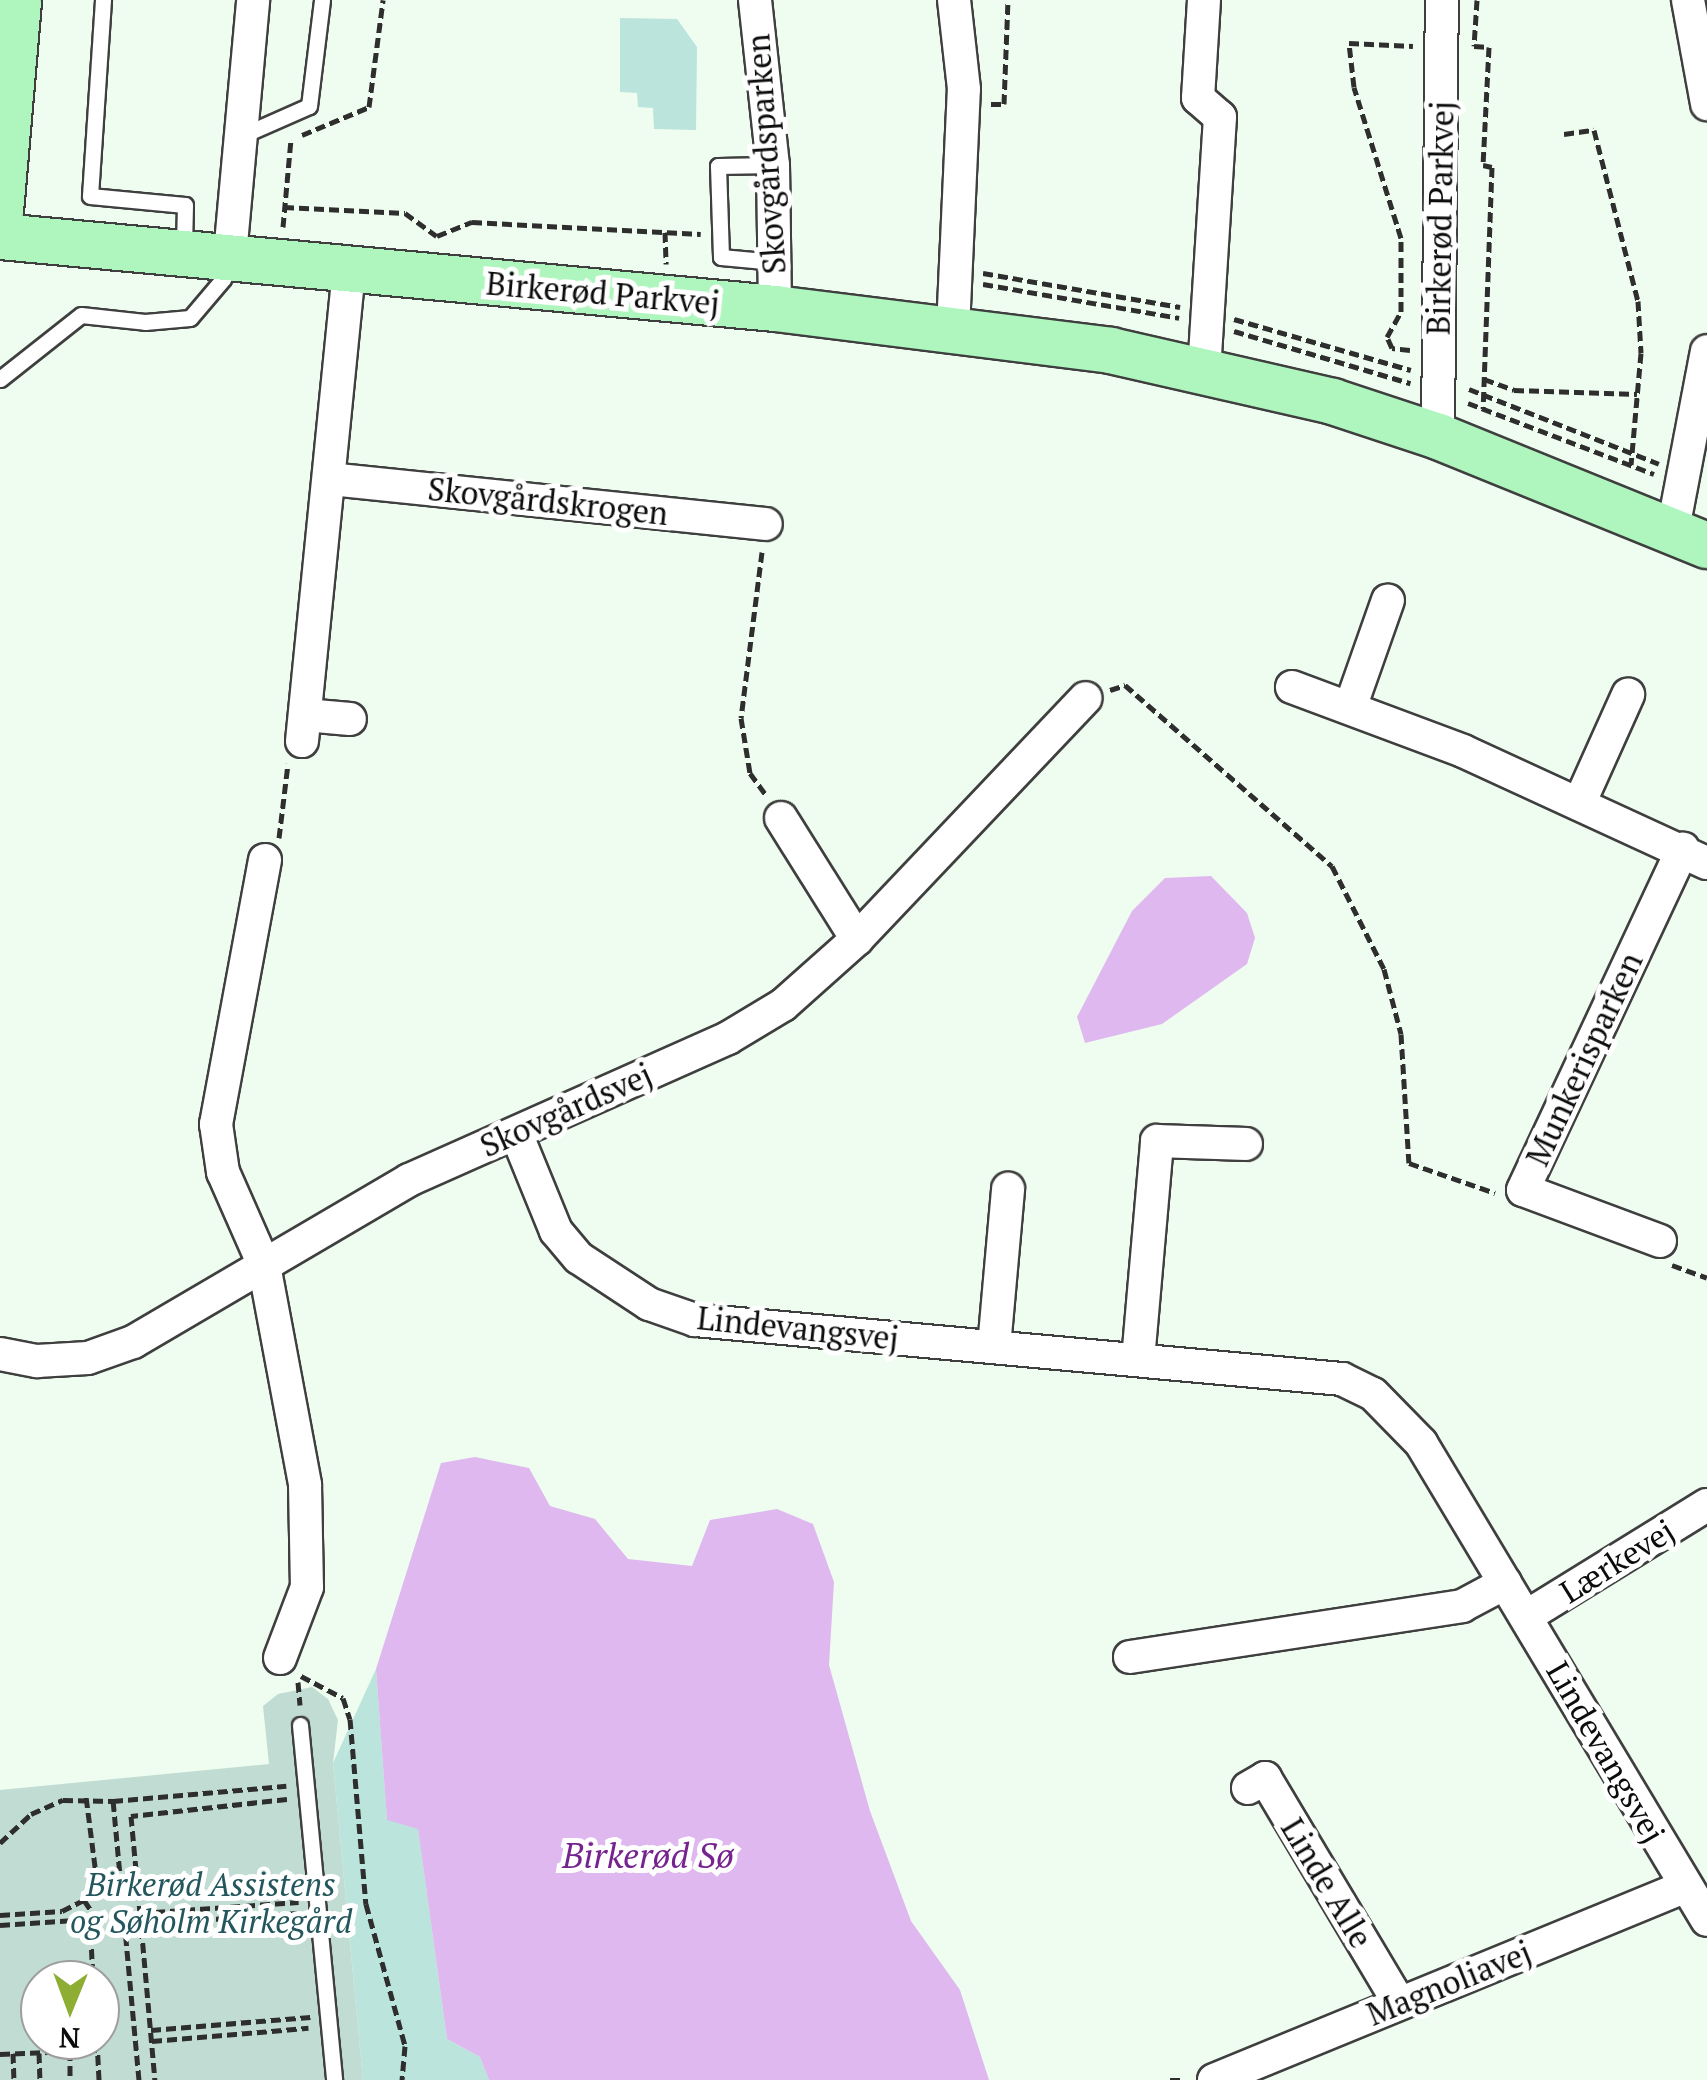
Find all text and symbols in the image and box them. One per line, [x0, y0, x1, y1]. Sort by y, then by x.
street label: Skovgårdsparken [738, 33, 794, 275]
street label: Birkerød Parkvej [1419, 101, 1461, 335]
street label: Birkerød Parkvej [485, 264, 721, 322]
street label: Skovgårdskrogen [426, 469, 670, 533]
street label: Munkerisparken [1518, 946, 1650, 1172]
street label: Skovgårdsvej [474, 1055, 658, 1165]
street label: Lindevangsvej [695, 1298, 901, 1358]
street label: Lærkevej [1553, 1511, 1681, 1611]
street label: Lindevangsvej [1539, 1655, 1673, 1849]
street label: Linde Alle [1273, 1811, 1381, 1955]
water label: Birkerød Sø [562, 1834, 734, 1876]
park label: Birkerød Assistens og Søholm Kirkegård [70, 1866, 352, 1941]
street label: Magnoliavej [1361, 1933, 1537, 2033]
north arrow [20, 1960, 120, 2060]
text: N [59, 2020, 80, 2057]

